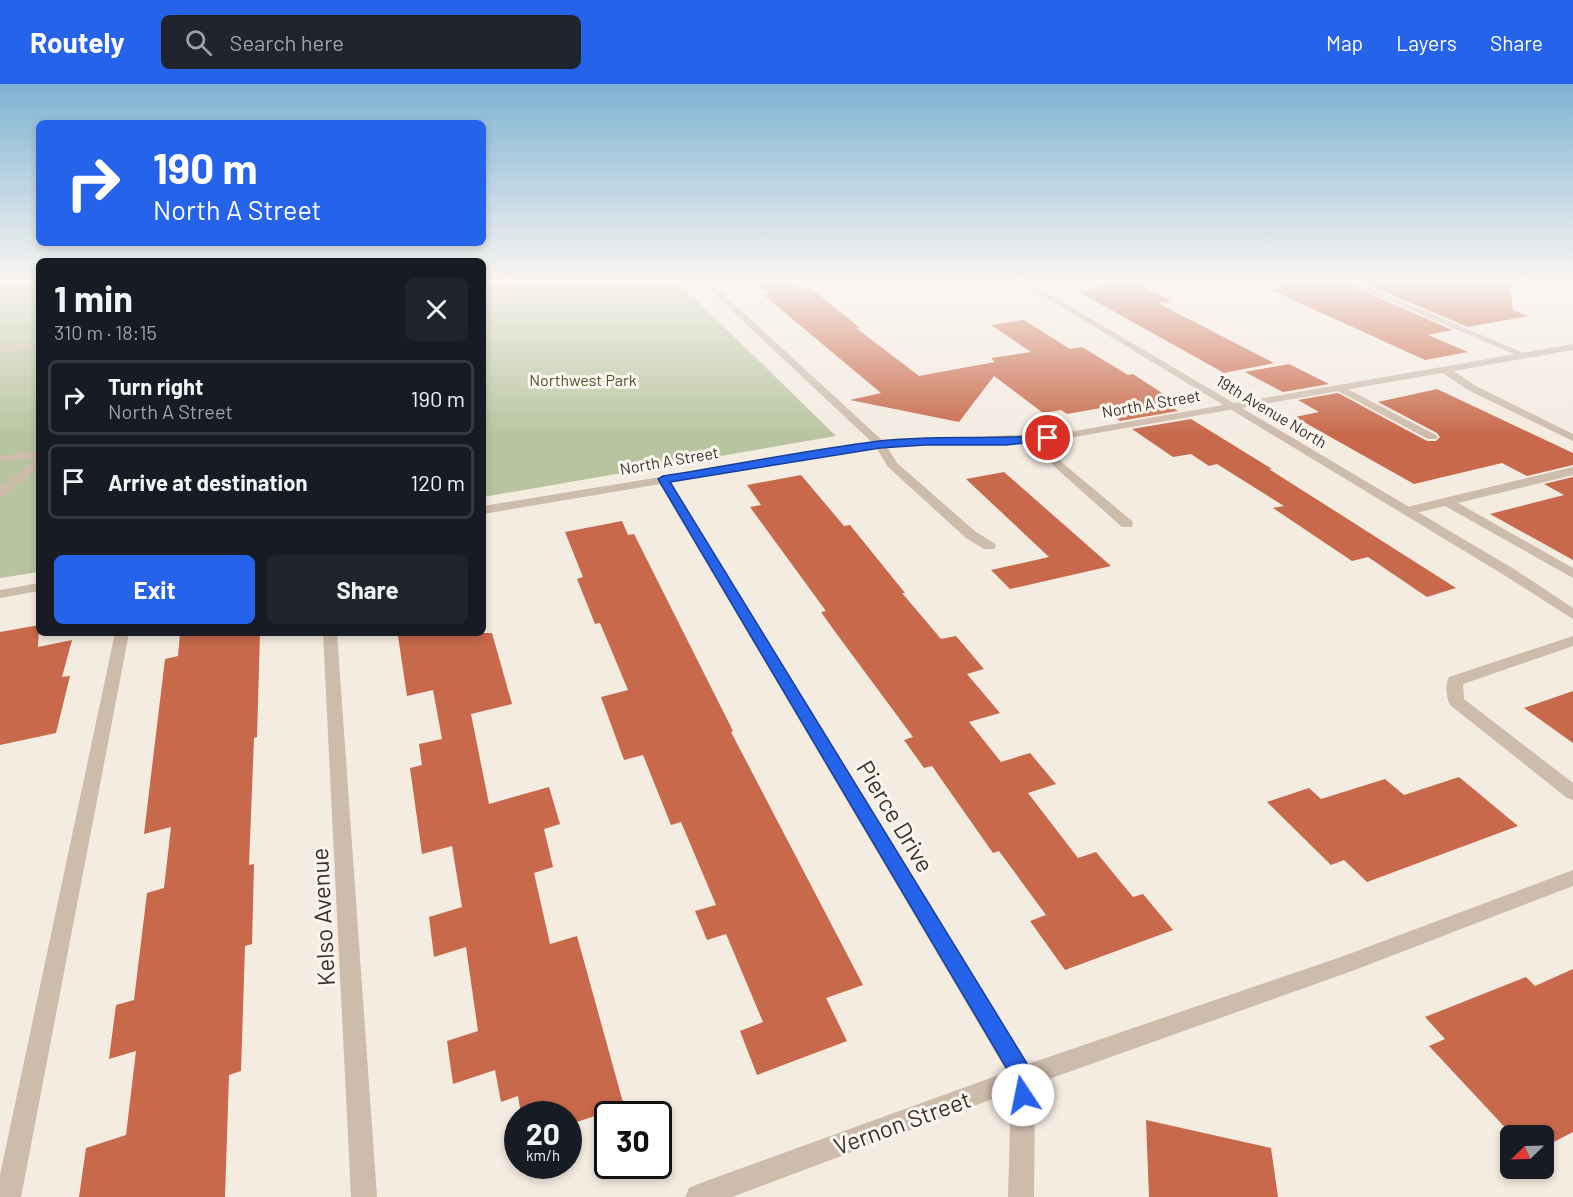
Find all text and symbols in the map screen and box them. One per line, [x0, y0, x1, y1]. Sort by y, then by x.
search box [161, 15, 581, 69]
text: Routely [30, 25, 125, 59]
icon: search [182, 26, 215, 59]
text: Search here [230, 29, 344, 55]
text: Map [1326, 30, 1363, 55]
text: Layers [1396, 30, 1457, 55]
text: Share [1490, 30, 1543, 55]
text: 190 m [153, 142, 258, 192]
icon: right [54, 144, 132, 222]
text: North A Street [153, 193, 321, 225]
text: 1 min [54, 276, 133, 319]
button: close [405, 278, 468, 341]
text: 310 m · 18:15 [54, 320, 157, 344]
park label: Northwest Park [529, 370, 637, 389]
street label: 19th Avenue North [1213, 370, 1331, 452]
text: Turn right [108, 373, 203, 399]
icon: right [57, 381, 90, 414]
text: 190 m [411, 385, 465, 411]
street label: North A Street [1100, 385, 1202, 421]
text: North A Street [108, 399, 233, 423]
pin [1022, 412, 1073, 463]
icon: arrive [1031, 421, 1064, 454]
street label: North A Street [618, 442, 720, 478]
icon: arrive [57, 465, 90, 498]
text: Arrive at destination [108, 469, 307, 495]
text: 120 m [410, 469, 465, 495]
button: Exit [54, 555, 255, 624]
button: Share [267, 555, 468, 624]
street label: Pierce Drive [851, 755, 941, 877]
street label: Kelso Avenue [304, 847, 340, 987]
position arrow [991, 1063, 1055, 1127]
street label: Vernon Street [830, 1084, 974, 1160]
speed limit sign: 30 [594, 1101, 672, 1179]
text: 20 [526, 1115, 560, 1151]
north arrow [1500, 1125, 1554, 1179]
map controls [1500, 1125, 1554, 1179]
text: km/h [526, 1146, 560, 1164]

